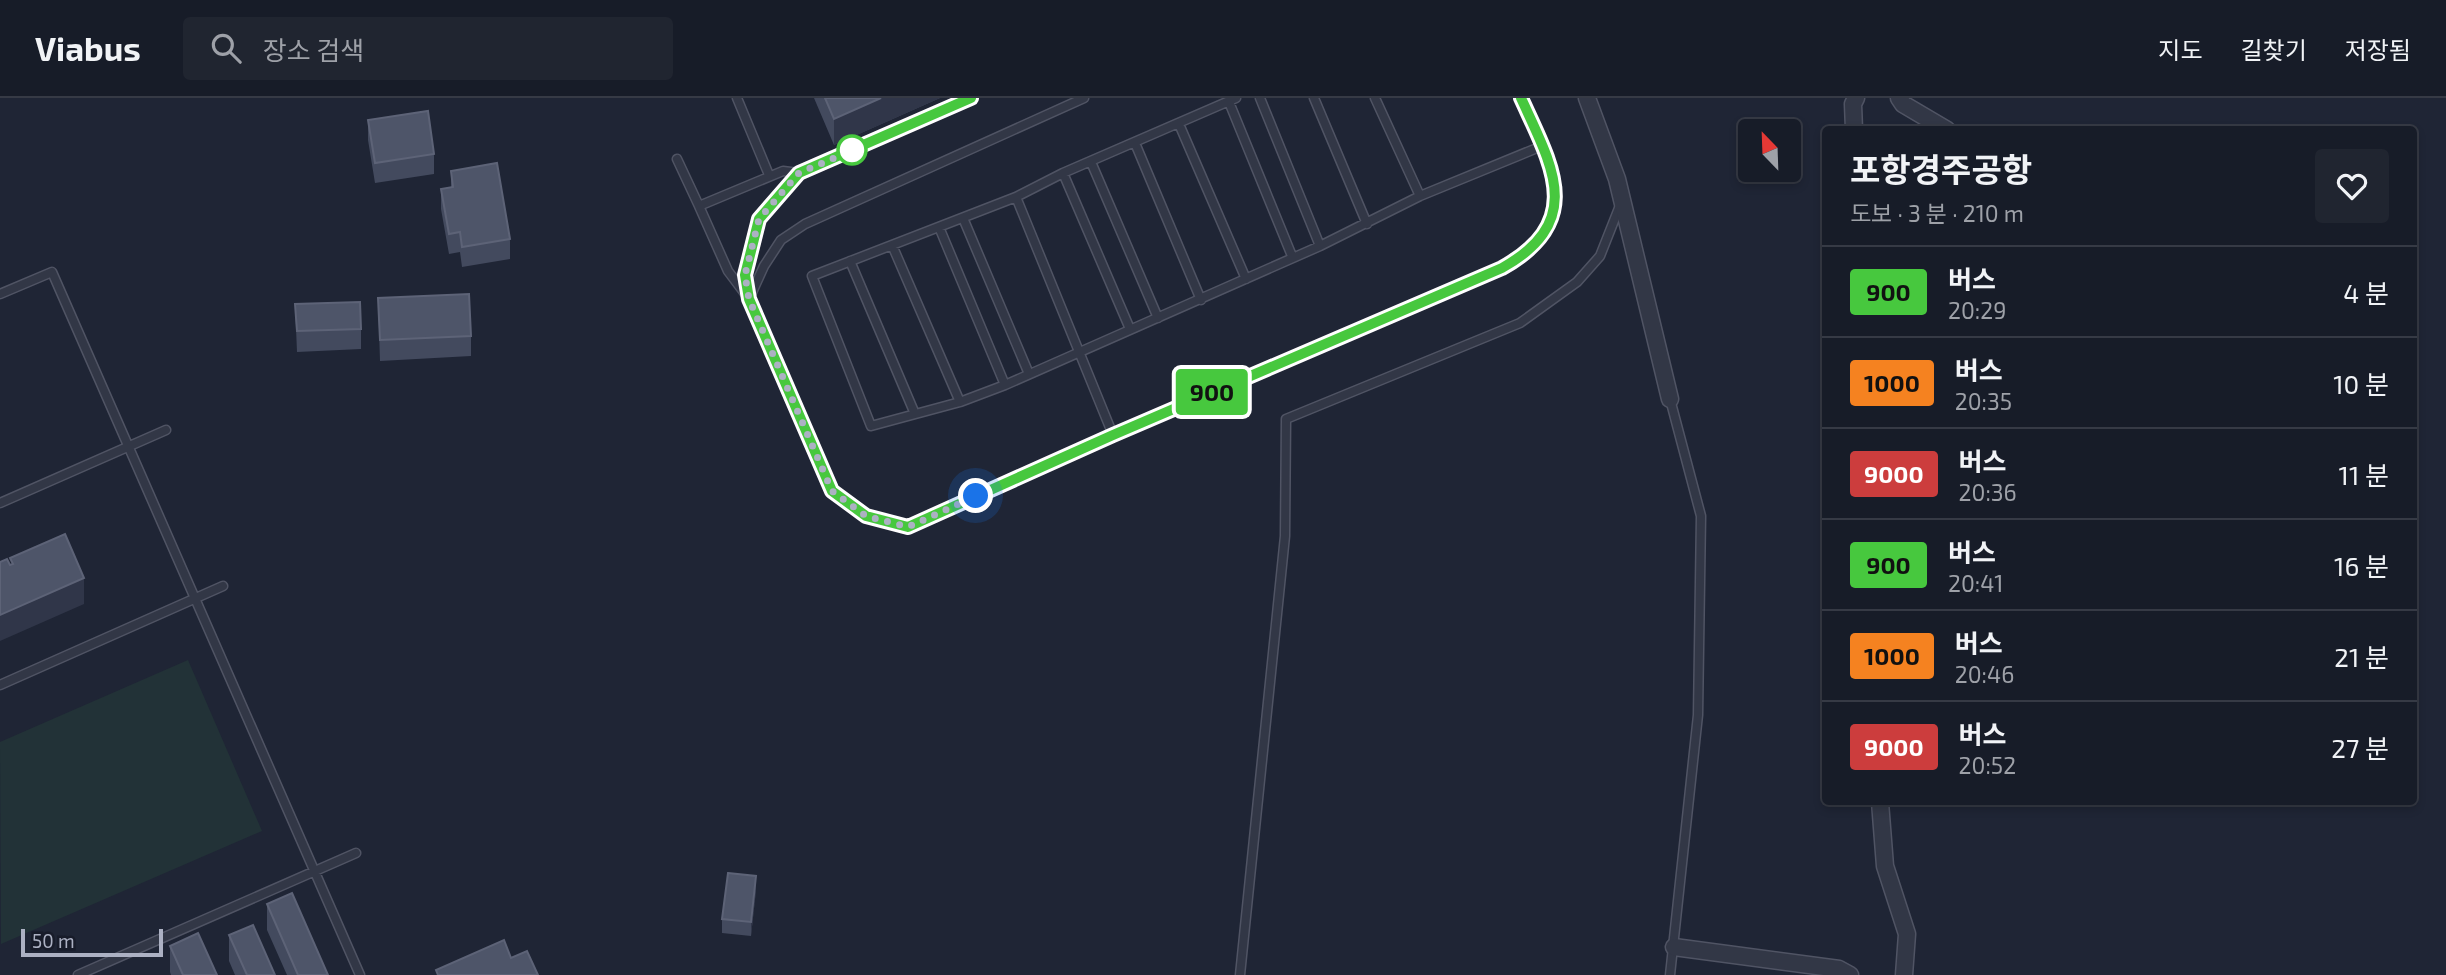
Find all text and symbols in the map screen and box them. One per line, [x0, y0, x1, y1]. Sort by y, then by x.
search box [183, 17, 673, 80]
text: Viabus [35, 28, 141, 68]
icon: search [207, 29, 245, 67]
text: 장소 검색 [263, 34, 364, 65]
text: 지도 [2158, 35, 2203, 64]
text: 길찾기 [2241, 35, 2307, 64]
text: 저장됨 [2345, 35, 2411, 64]
north arrow [1738, 119, 1801, 182]
map controls [1738, 119, 1801, 182]
unlabelled marker [837, 135, 867, 165]
text: 포항경주공항 [1850, 149, 2032, 189]
button: heart [2315, 149, 2389, 223]
text: 도보 · 3 분 · 210 m [1850, 199, 2024, 227]
text: 버스 [1948, 263, 1996, 294]
text: 900 [1866, 277, 1911, 306]
text: 4 분 [2343, 277, 2389, 308]
text: 20:29 [1948, 296, 2006, 324]
text: 버스 [1955, 354, 2003, 385]
text: 1000 [1864, 368, 1920, 397]
text: 10 분 [2333, 368, 2389, 399]
line badge: 900 [1172, 369, 1252, 415]
text: 900 [1190, 377, 1234, 406]
text: 20:35 [1955, 387, 2012, 415]
text: 버스 [1959, 445, 2006, 476]
text: 9000 [1864, 459, 1924, 488]
text: 11 분 [2339, 459, 2389, 490]
your location [958, 478, 993, 513]
text: 20:36 [1959, 478, 2017, 506]
text: 버스 [1948, 536, 1996, 567]
text: 900 [1866, 550, 1911, 579]
text: 16 분 [2334, 550, 2389, 581]
text: 20:41 [1948, 569, 2004, 597]
text: 버스 [1955, 627, 2003, 658]
text: 1000 [1864, 641, 1920, 670]
text: 21 분 [2334, 641, 2389, 672]
text: 20:46 [1955, 660, 2014, 688]
text: 버스 [1959, 718, 2006, 749]
text: 9000 [1864, 732, 1924, 761]
text: 27 분 [2331, 732, 2389, 763]
text: 20:52 [1959, 751, 2016, 779]
scale bar [21, 926, 163, 958]
text: 50 m [32, 929, 75, 952]

